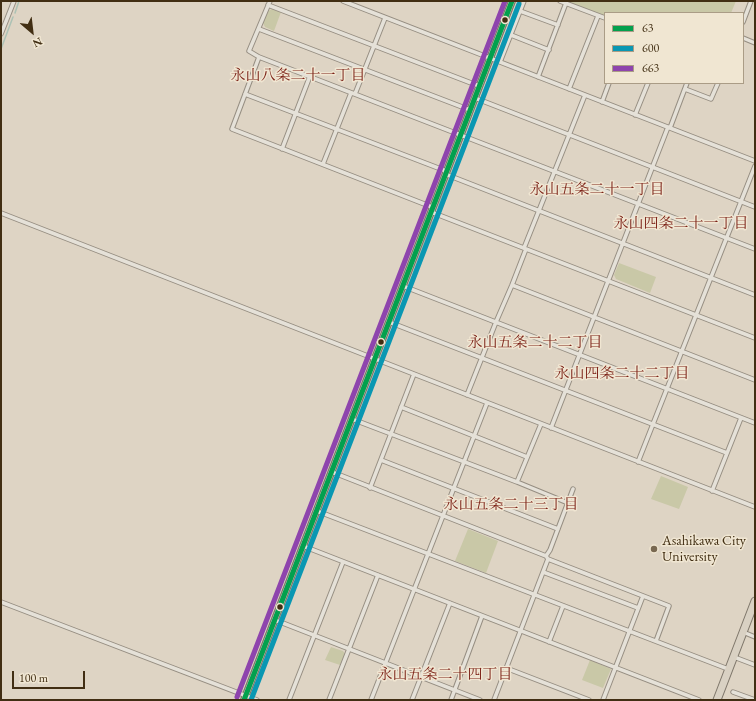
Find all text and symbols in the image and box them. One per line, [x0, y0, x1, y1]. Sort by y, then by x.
north arrow [12, 12, 52, 52]
legend [604, 12, 744, 84]
unlabelled marker [500, 15, 510, 25]
text: 63 [642, 20, 654, 36]
text: N [30, 34, 45, 51]
text: 600 [642, 40, 659, 56]
text: 663 [642, 60, 659, 76]
district label: 永山八条二十一丁目 [231, 67, 365, 85]
district label: 永山五条二十一丁目 [530, 181, 664, 199]
district label: 永山四条二十一丁目 [614, 215, 748, 233]
district label: 永山五条二十二丁目 [468, 334, 602, 352]
unlabelled marker [376, 337, 386, 347]
district label: 永山四条二十二丁目 [555, 365, 689, 383]
district label: 永山五条二十三丁目 [444, 496, 578, 514]
place label: Asahikawa City University [662, 533, 746, 566]
marker: Asahikawa City University [649, 544, 659, 554]
unlabelled marker [275, 602, 285, 612]
scale bar [14, 663, 87, 689]
district label: 永山五条二十四丁目 [378, 666, 512, 684]
text: 100 m [19, 670, 48, 686]

